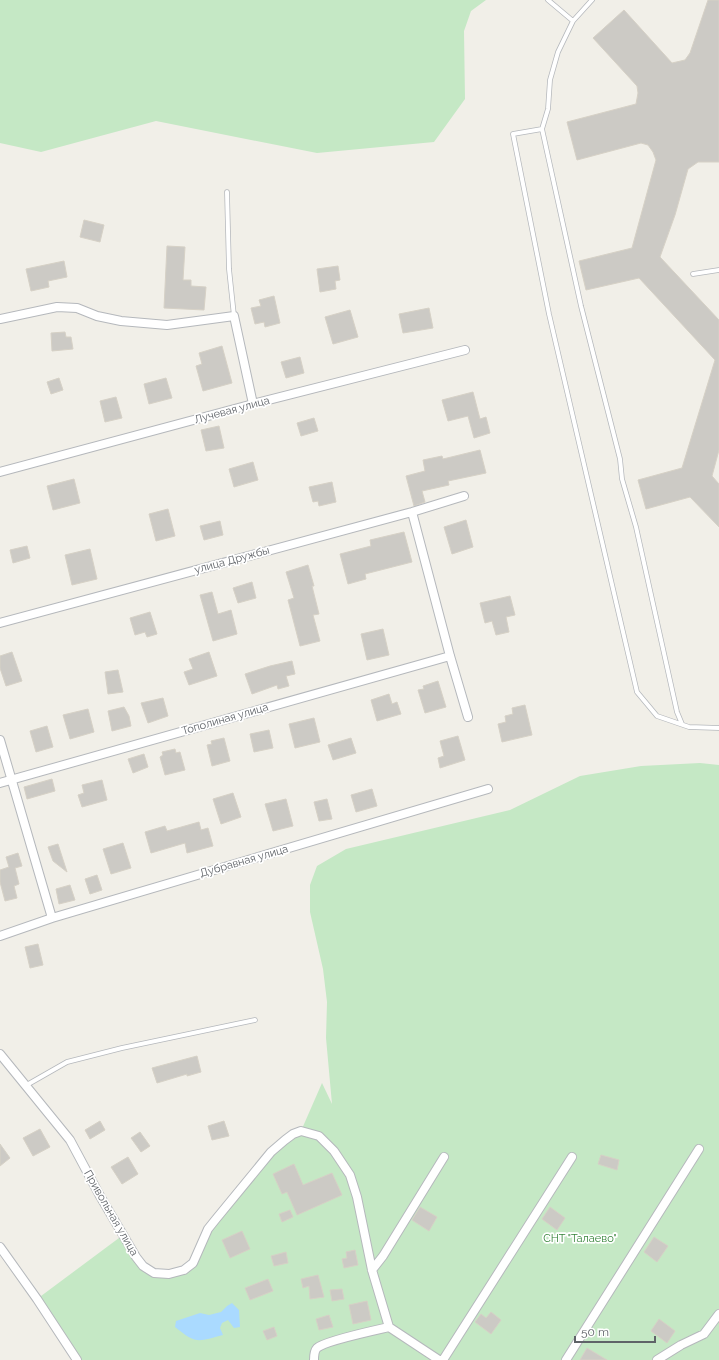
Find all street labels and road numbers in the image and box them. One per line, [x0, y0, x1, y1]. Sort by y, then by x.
street label: Лучевая улица [193, 394, 271, 426]
street label: улица Дружбы [193, 544, 271, 576]
street label: Тополиная улица [180, 700, 270, 738]
street label: Дубравная улица [198, 842, 290, 880]
street label: Привольная улица [81, 1168, 141, 1258]

